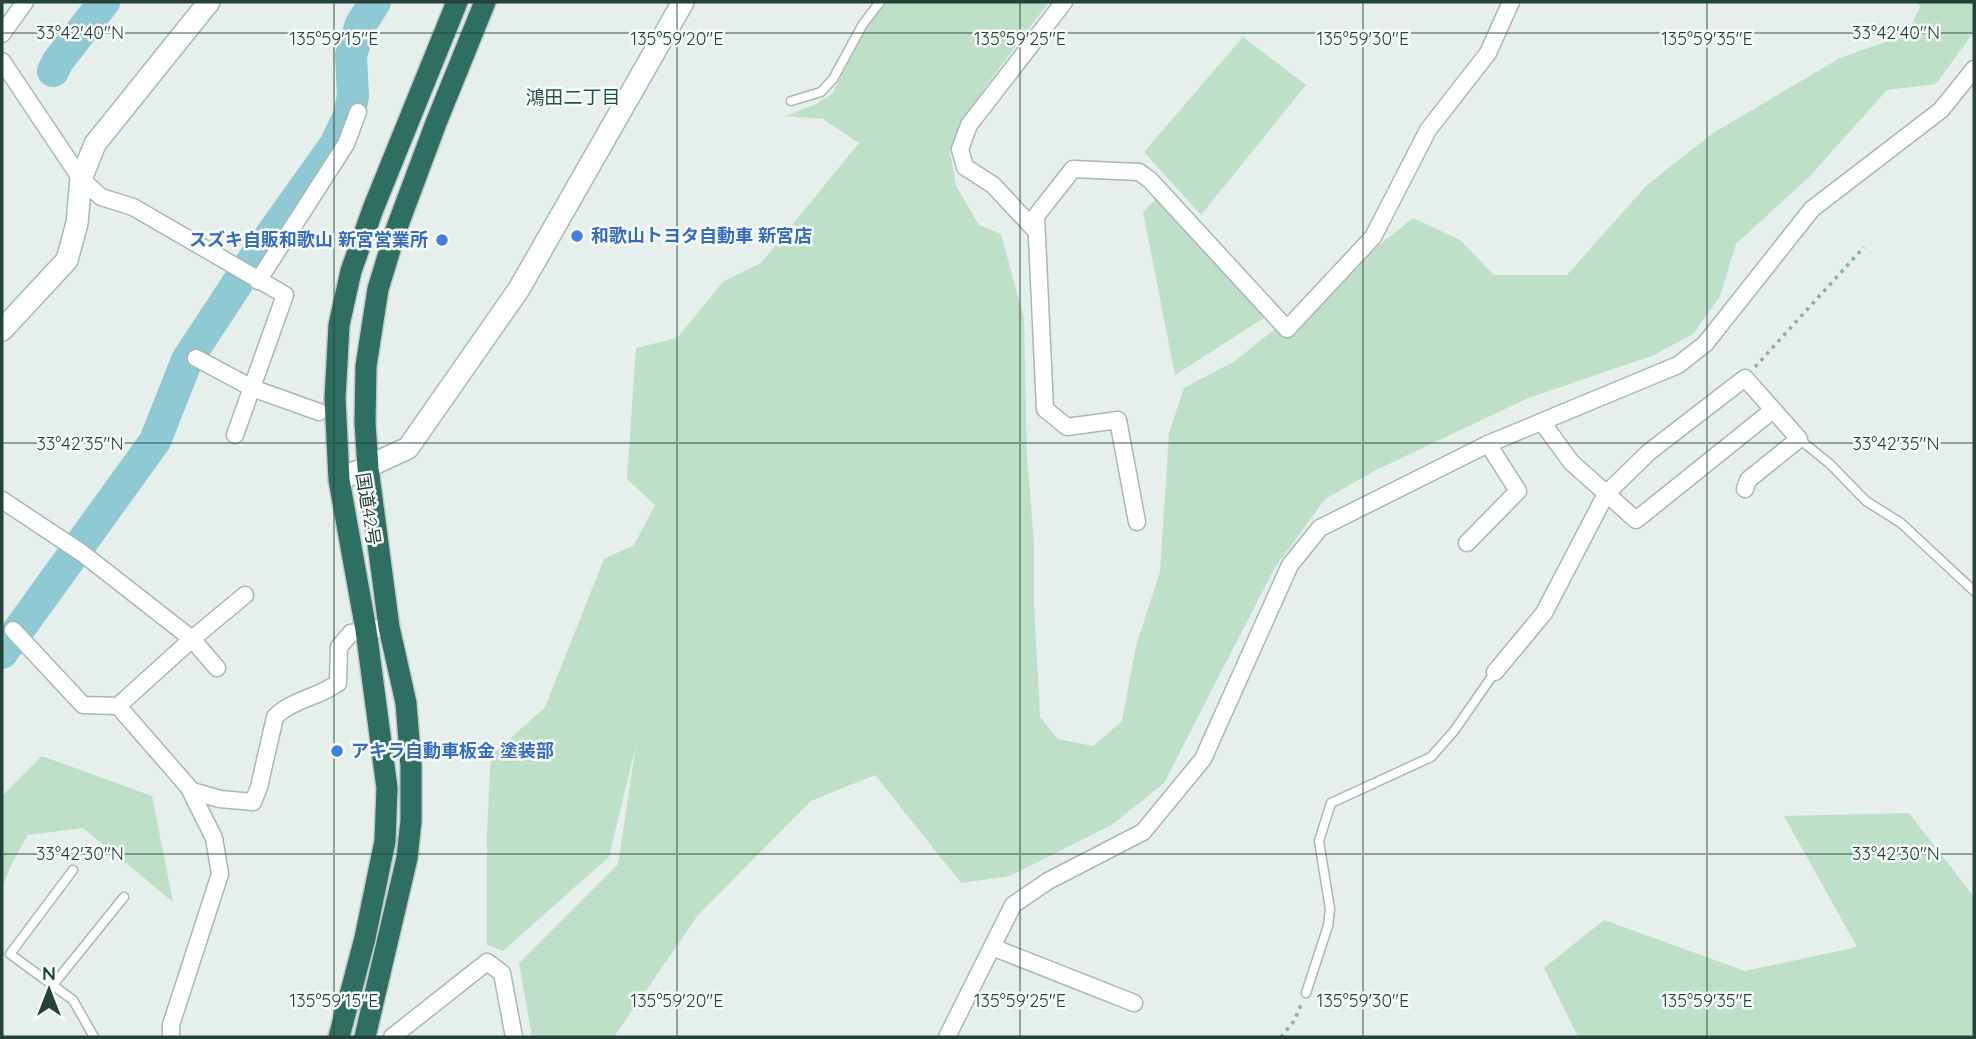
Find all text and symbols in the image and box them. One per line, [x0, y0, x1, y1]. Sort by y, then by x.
text: 33°42'40"N [36, 21, 124, 44]
text: 33°42'40"N [1852, 21, 1940, 44]
text: 135°59'15"E [290, 27, 378, 50]
text: 135°59'20"E [630, 27, 724, 50]
text: 135°59'25"E [974, 27, 1066, 50]
text: 135°59'30"E [1317, 27, 1409, 50]
text: 135°59'35"E [1661, 27, 1753, 50]
district label: 鴻田二丁目 [525, 85, 621, 109]
place label: 和歌山トヨタ自動車 新宮店 [591, 224, 812, 247]
place label: スズキ自販和歌山 新宮営業所 [189, 228, 428, 251]
marker: 和歌山トヨタ自動車 新宮店 [569, 228, 585, 244]
marker: スズキ自販和歌山 新宮営業所 [434, 232, 450, 248]
text: 33°42'35"N [36, 432, 124, 455]
text: 33°42'35"N [1852, 432, 1940, 455]
street label: 国道42号 [351, 471, 386, 547]
place label: アキラ自動車板金 塗装部 [351, 739, 554, 762]
marker: アキラ自動車板金 塗装部 [329, 743, 345, 759]
text: 33°42'30"N [36, 842, 124, 865]
text: 33°42'30"N [1852, 842, 1940, 865]
north arrow [14, 955, 84, 1025]
text: N [42, 961, 56, 985]
text: 135°59'15"E [290, 989, 378, 1012]
text: 135°59'20"E [630, 989, 724, 1012]
text: 135°59'25"E [974, 989, 1066, 1012]
text: 135°59'30"E [1317, 989, 1409, 1012]
text: 135°59'35"E [1661, 989, 1753, 1012]

